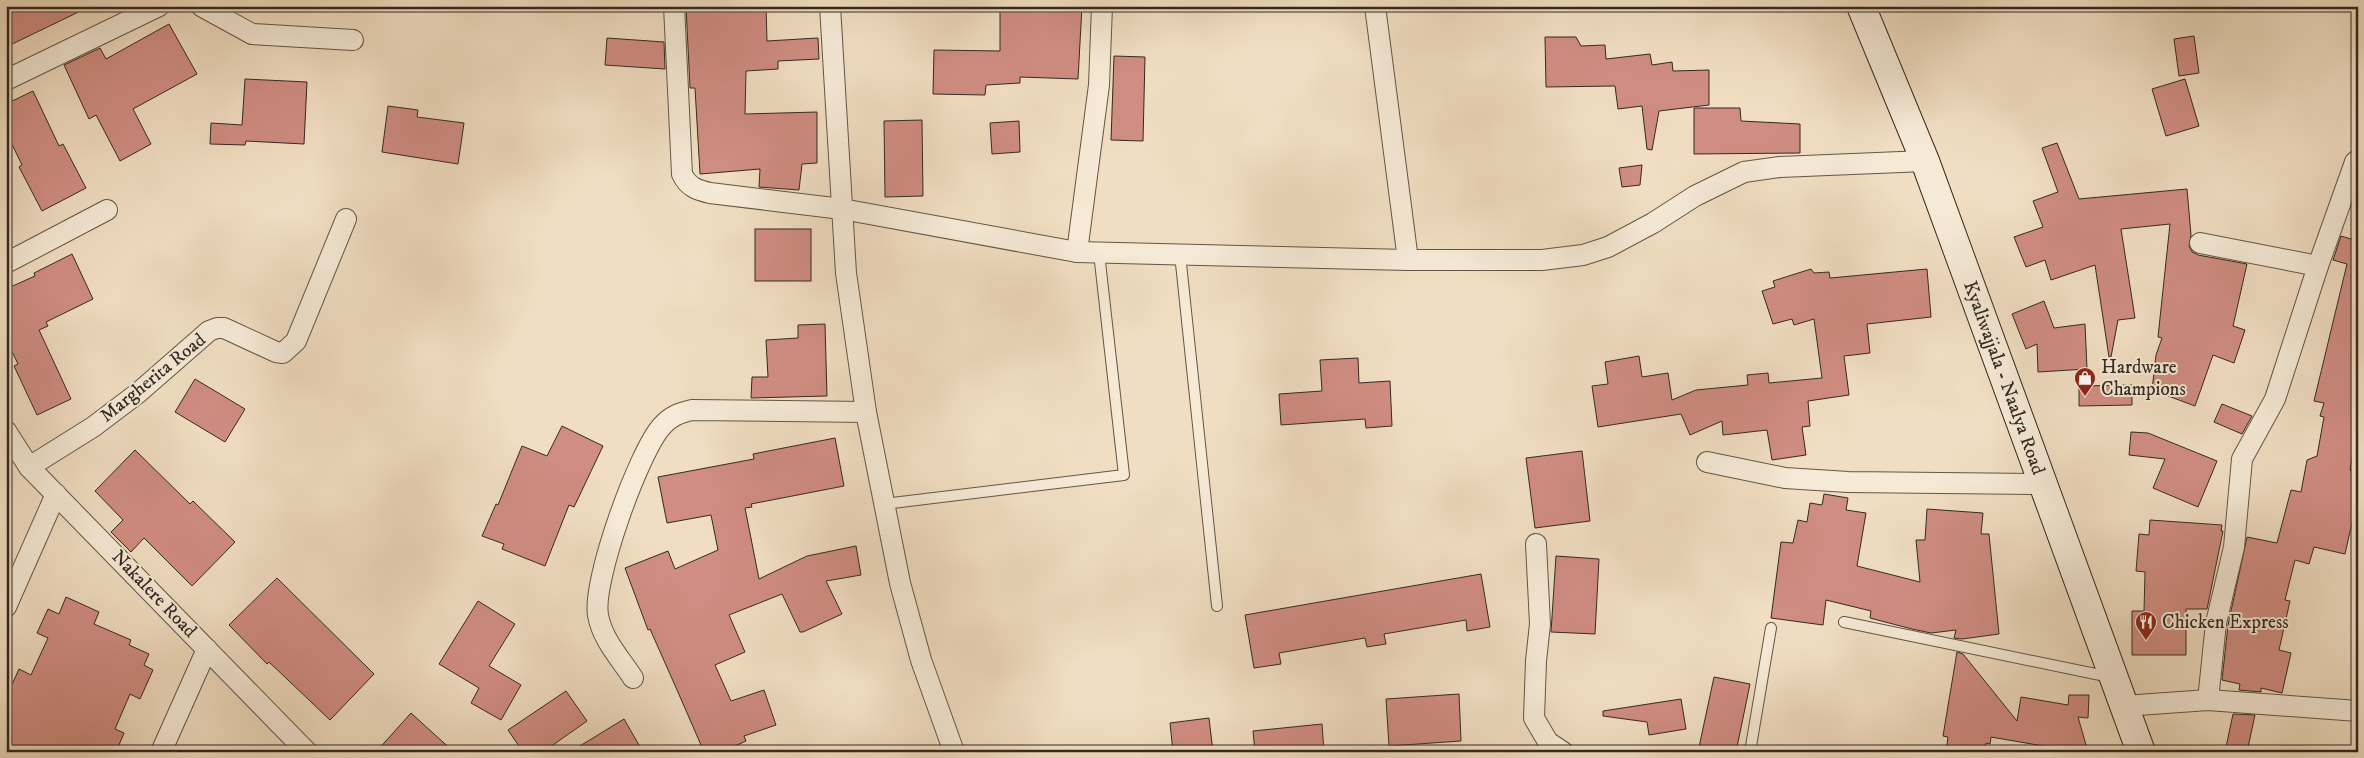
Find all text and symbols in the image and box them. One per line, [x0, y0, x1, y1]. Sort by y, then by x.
street label: Kyaliwajjala - Naalya Road [1958, 278, 2050, 479]
street label: Margherita Road [96, 328, 211, 428]
place label: Hardware Champions [2101, 356, 2186, 401]
shop icon: Hardware Champions [2073, 366, 2097, 397]
street label: Nakalere Road [107, 546, 202, 643]
restaurant icon: Chicken Express [2134, 610, 2158, 641]
place label: Chicken Express [2162, 611, 2289, 634]

